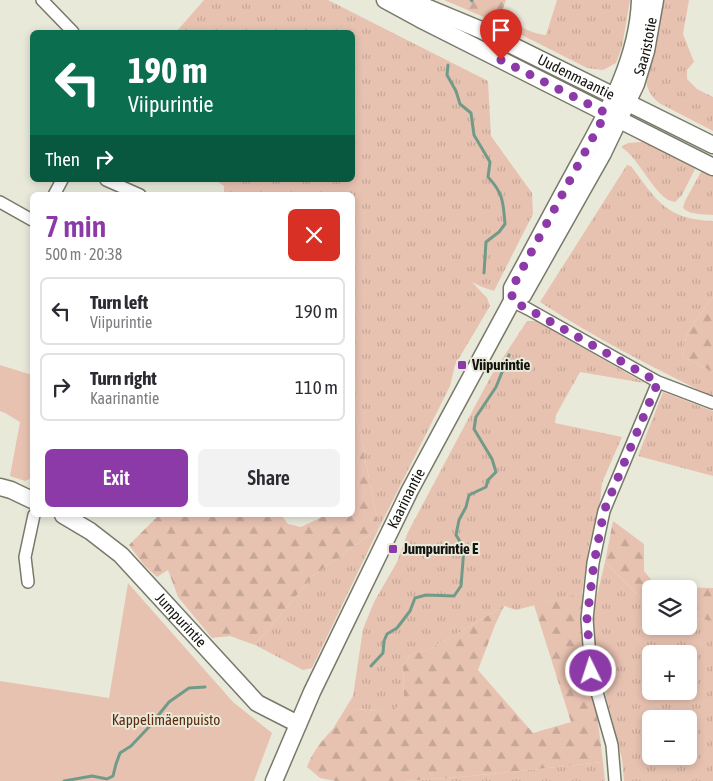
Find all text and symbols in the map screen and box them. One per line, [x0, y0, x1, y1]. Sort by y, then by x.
pin [480, 9, 522, 60]
icon: arrive [487, 16, 515, 44]
street label: Saaristotie [630, 16, 660, 77]
icon: left [45, 50, 110, 115]
text: 190 m [128, 50, 207, 90]
street label: Uudenmaantie [535, 50, 618, 103]
text: Viipurintie [128, 91, 214, 117]
icon: right [90, 145, 118, 173]
text: Then [45, 148, 80, 170]
text: 7 min [45, 209, 106, 243]
button: close [288, 209, 340, 261]
text: 500 m · 20:38 [45, 245, 122, 263]
text: Turn left [90, 291, 148, 313]
icon: left [47, 297, 75, 325]
text: 190 m [295, 300, 338, 322]
text: Viipurintie [90, 313, 152, 331]
place label: Viipurintie [471, 356, 531, 373]
marker: Viipurintie [456, 359, 468, 371]
text: Turn right [90, 367, 157, 389]
icon: right [47, 373, 75, 401]
text: 110 m [295, 376, 338, 398]
text: Kaarinantie [90, 389, 159, 407]
button: Exit [45, 449, 188, 507]
button: Share [198, 449, 340, 507]
street label: Kaarinantie [384, 465, 428, 531]
place label: Jumpurintie E [402, 540, 479, 557]
marker: Jumpurintie E [387, 543, 399, 555]
map controls [642, 580, 697, 765]
button: layers [642, 580, 697, 635]
street label: Jumpurintie [152, 589, 210, 650]
position arrow [564, 644, 616, 696]
button: + [642, 645, 697, 700]
button: − [642, 710, 697, 765]
park label: Kappelimäenpuisto [112, 711, 220, 728]

